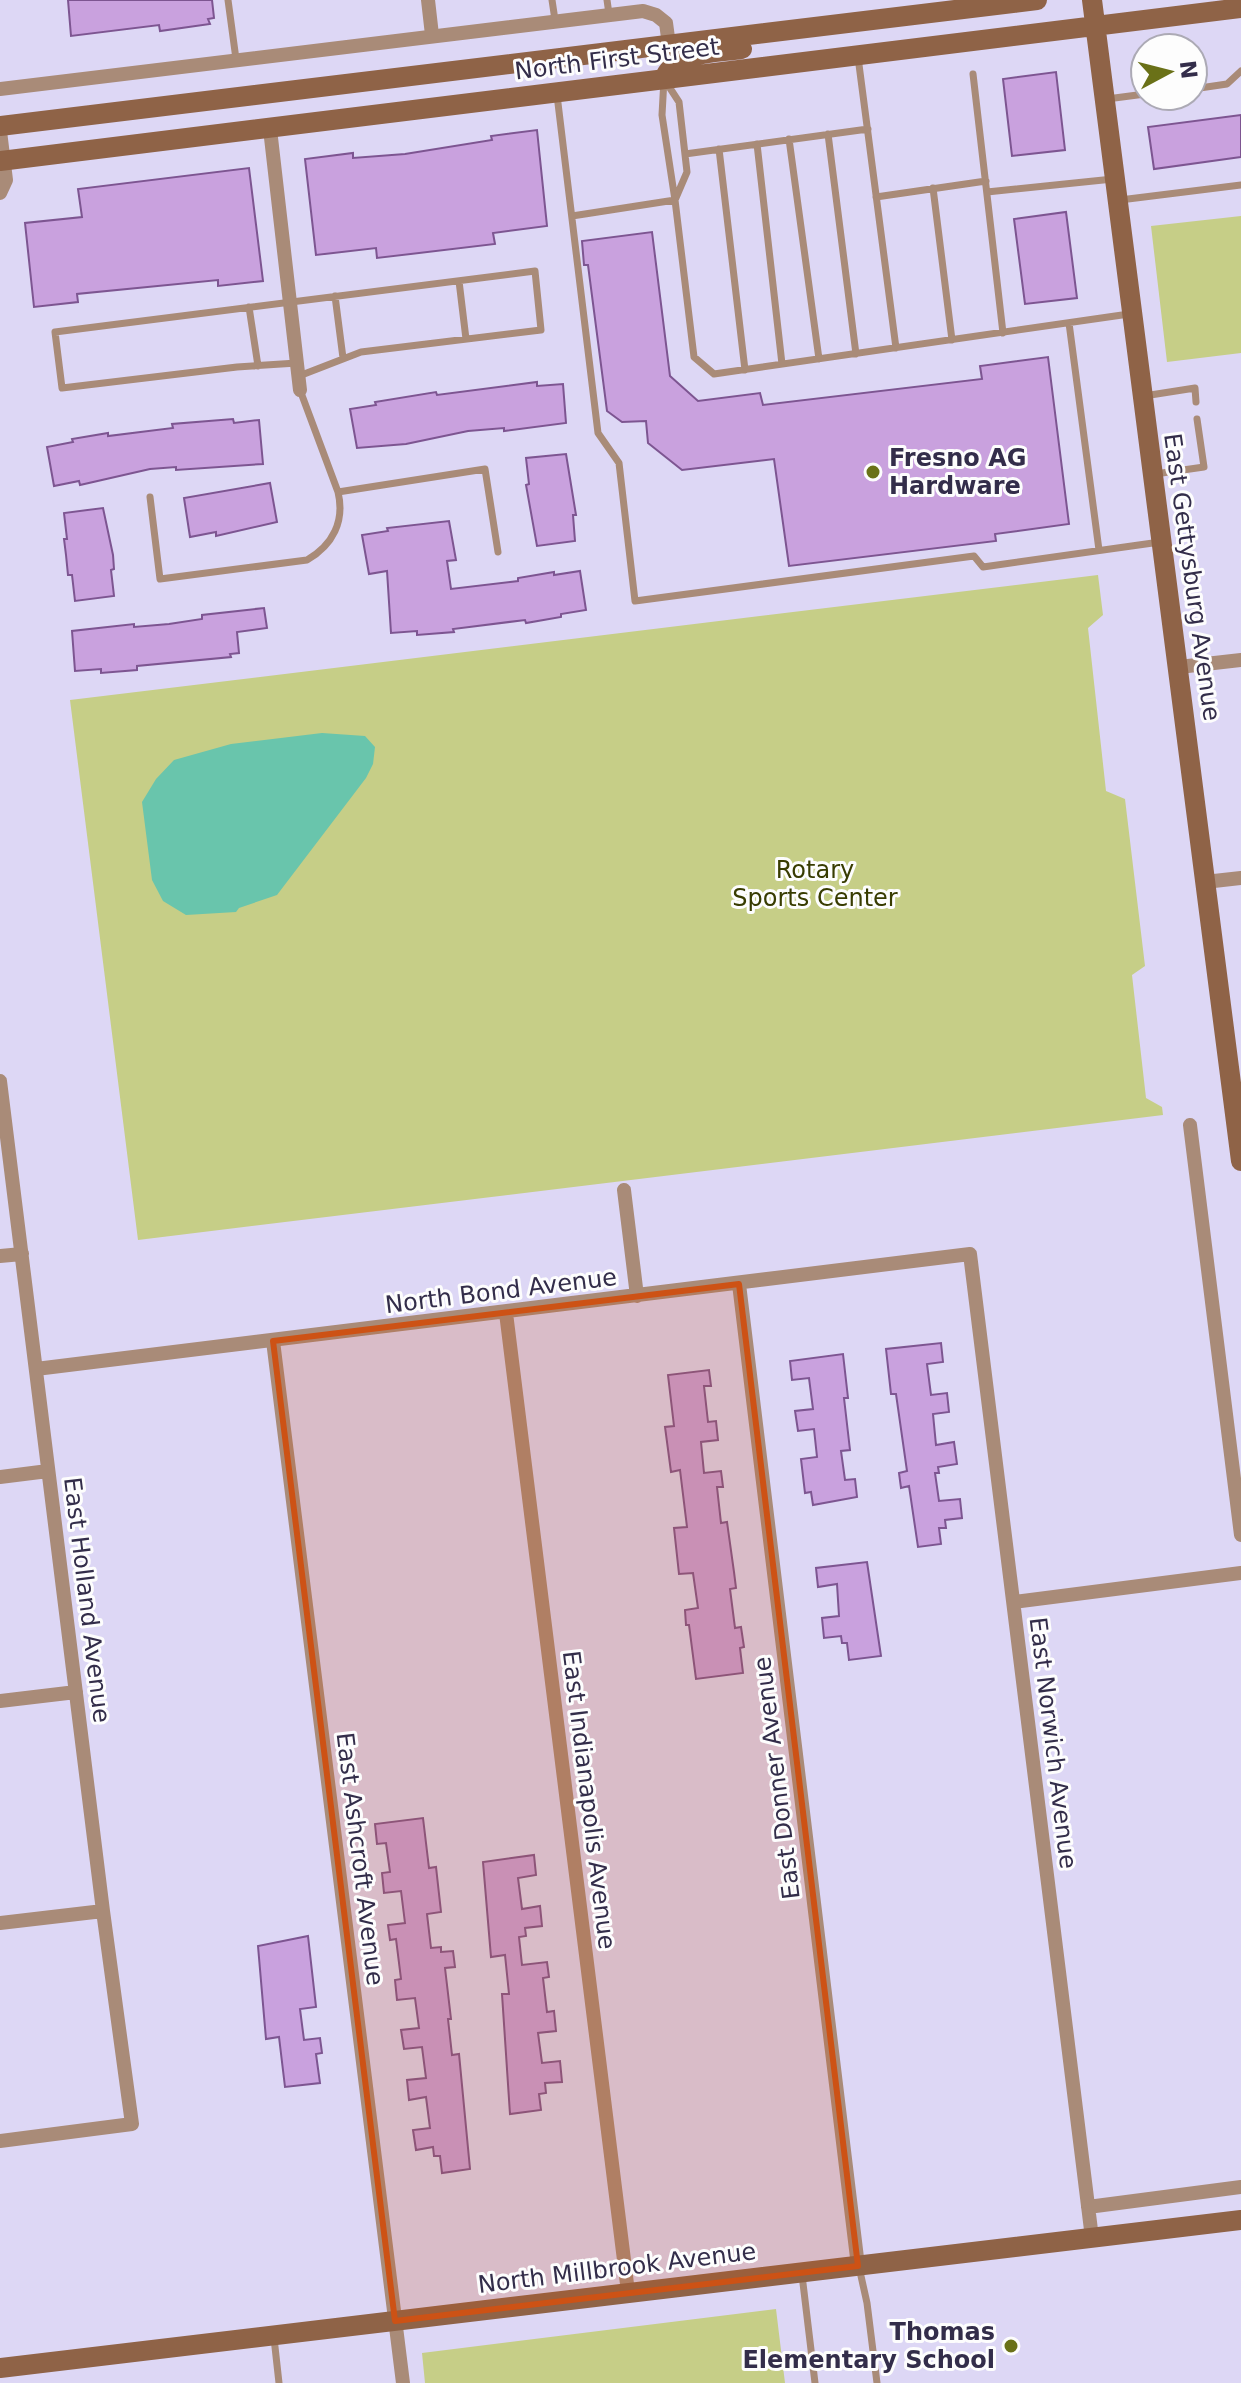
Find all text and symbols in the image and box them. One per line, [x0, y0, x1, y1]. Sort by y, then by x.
north arrow [1129, 32, 1209, 112]
street label: North First Street [513, 33, 721, 85]
text: N [1175, 59, 1202, 80]
street label: East Gettysburg Avenue [1158, 431, 1226, 723]
place label: Fresno AG Hardware [889, 444, 1026, 500]
marker: Fresno AG Hardware [864, 463, 882, 481]
park label: Rotary Sports Center [732, 856, 898, 912]
street label: North Bond Avenue [384, 1263, 618, 1319]
street label: East Holland Avenue [58, 1475, 116, 1725]
street label: East Norwich Avenue [1024, 1616, 1082, 1870]
street label: East Indianapolis Avenue [557, 1649, 621, 1951]
street label: East Donner Avenue [748, 1655, 806, 1901]
street label: East Ashcroft Avenue [331, 1731, 389, 1987]
street label: North Millbrook Avenue [476, 2237, 758, 2299]
place label: Thomas Elementary School [742, 2318, 995, 2374]
marker: Thomas Elementary School [1002, 2337, 1020, 2355]

